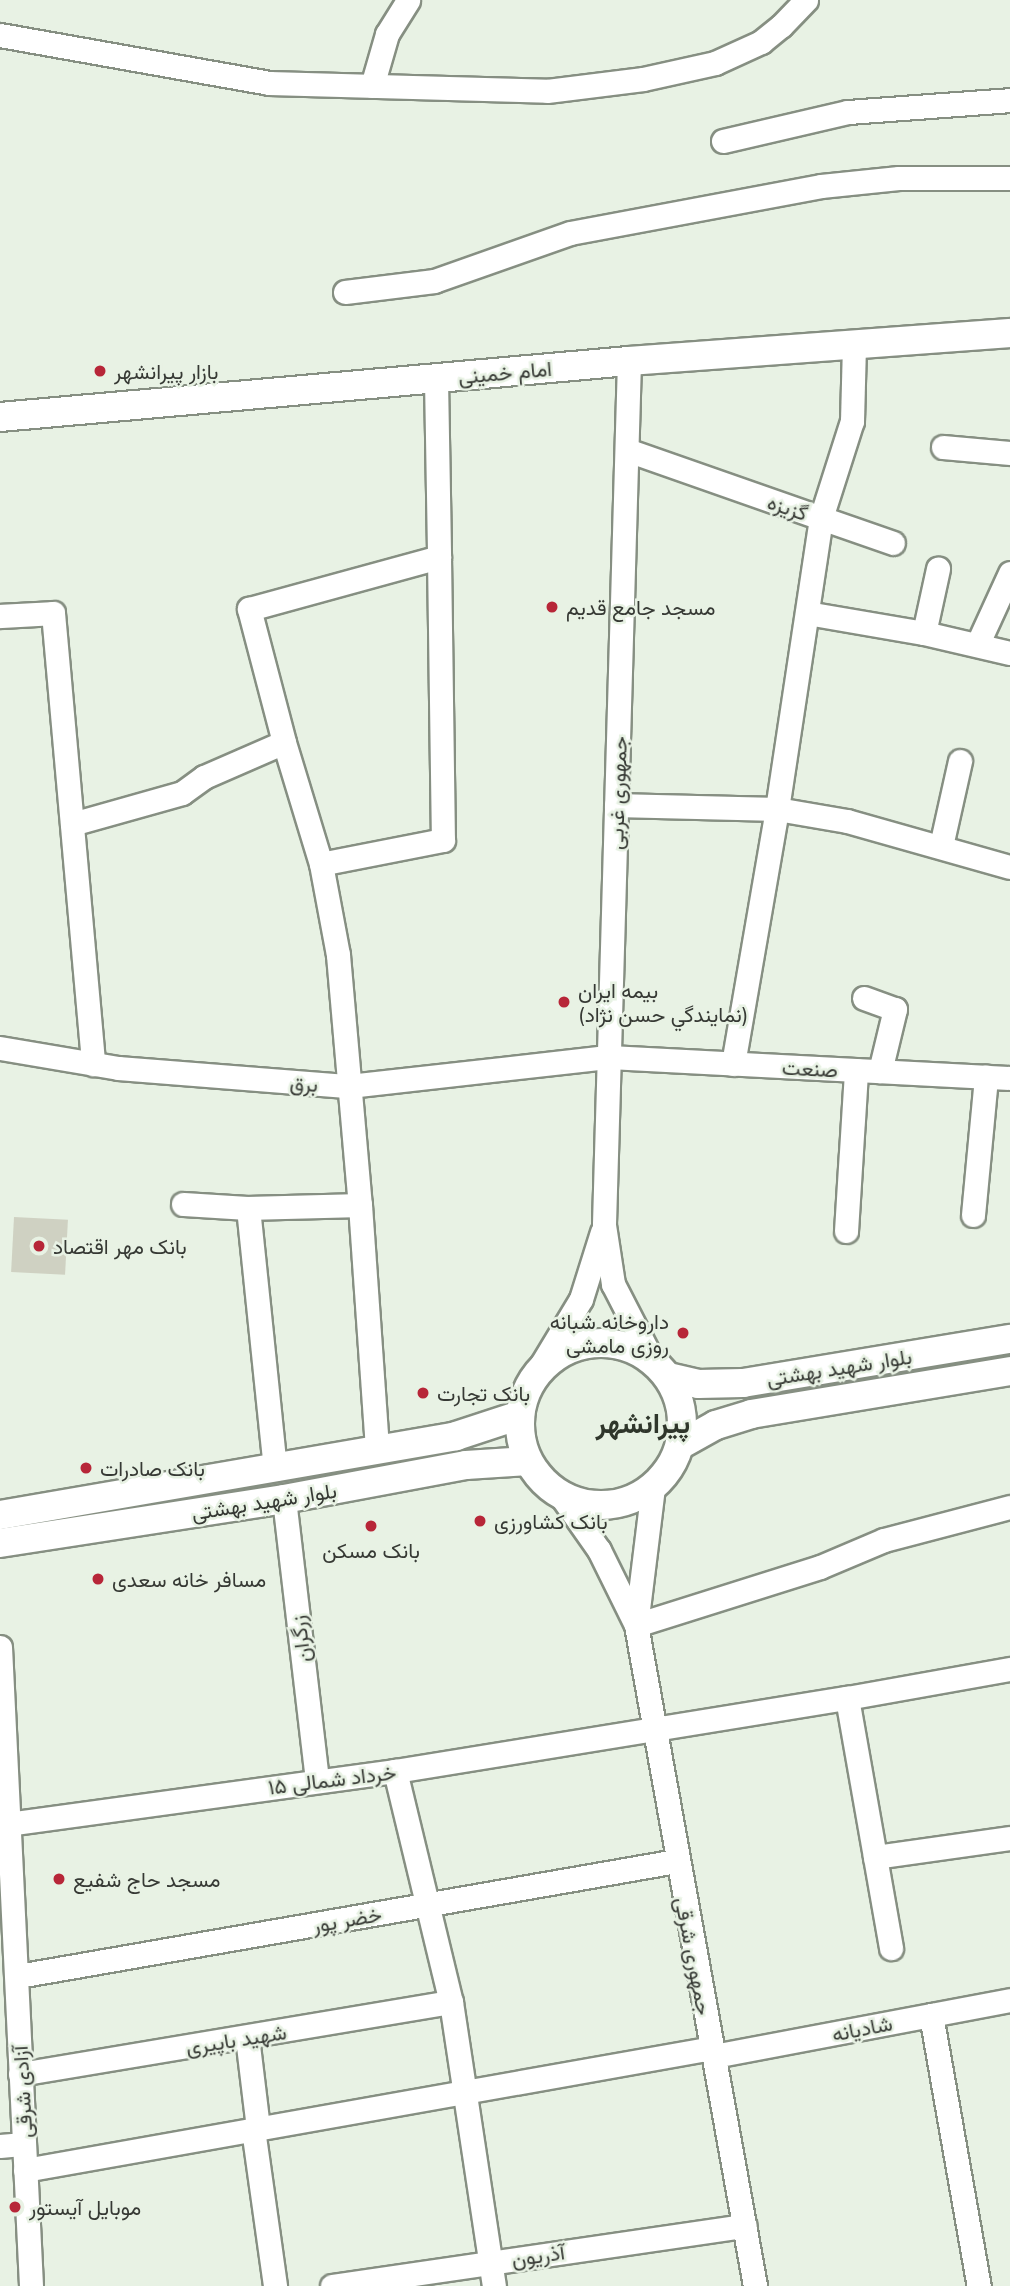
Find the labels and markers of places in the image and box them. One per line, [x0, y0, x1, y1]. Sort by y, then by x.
place label: بازار پیرانشهر [114, 358, 218, 384]
marker: بازار پیرانشهر [92, 363, 108, 379]
place label: مسجد جامع قدیم [566, 594, 715, 620]
marker: مسجد جامع قدیم [544, 599, 560, 615]
place label: بيمه ايران (نمايندگي حسن نژاد) [578, 977, 748, 1027]
marker: بيمه ايران (نمايندگي حسن نژاد) [556, 994, 572, 1010]
place label: بانک مهر اقتصاد [53, 1233, 187, 1259]
marker: بانک مهر اقتصاد [31, 1238, 47, 1254]
place label: داروخانه شبانه روزی مامشی [550, 1308, 669, 1358]
marker: داروخانه شبانه روزی مامشی [675, 1325, 691, 1341]
place label: بانک تجارت [437, 1380, 530, 1406]
marker: بانک تجارت [415, 1385, 431, 1401]
place label: بانک صادرات [100, 1455, 205, 1481]
marker: بانک صادرات [78, 1460, 94, 1476]
place label: بانک کشاورزی [494, 1508, 608, 1534]
marker: بانک کشاورزی [472, 1513, 488, 1529]
marker: بانک مسکن [363, 1518, 379, 1534]
place label: بانک مسکن [322, 1537, 420, 1563]
place label: مسافر خانه سعدی [112, 1566, 266, 1592]
marker: مسافر خانه سعدی [90, 1571, 106, 1587]
place label: مسجد حاج شفیع [73, 1866, 220, 1892]
marker: مسجد حاج شفیع [51, 1871, 67, 1887]
place label: موبایل آیستور [29, 2194, 141, 2220]
marker: موبایل آیستور [7, 2199, 23, 2215]

